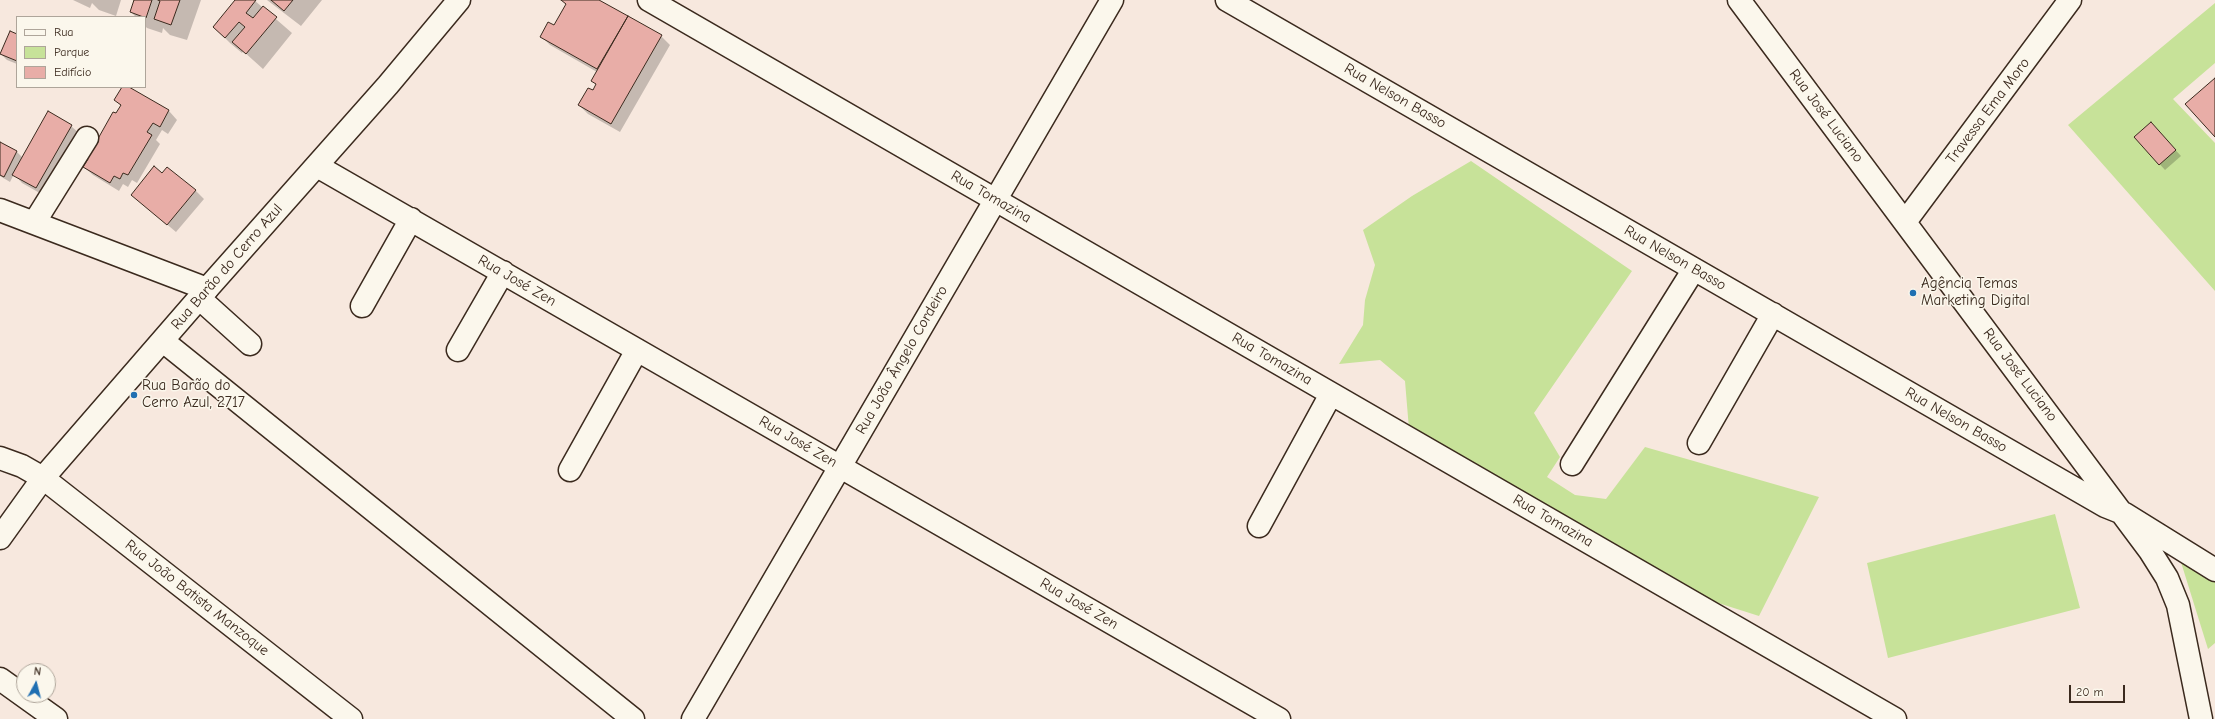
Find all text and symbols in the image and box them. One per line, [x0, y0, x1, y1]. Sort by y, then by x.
legend [16, 16, 146, 88]
text: Rua [54, 25, 73, 39]
text: Parque [54, 45, 89, 59]
street label: Travessa Ema Moro [1942, 54, 2034, 168]
street label: Rua Nelson Basso [1341, 59, 1449, 133]
text: Edifício [54, 65, 91, 79]
street label: Rua José Luciano [1785, 66, 1867, 166]
street label: Rua Tomazina [948, 167, 1034, 227]
street label: Rua Barão do Cerro Azul [167, 200, 287, 334]
street label: Rua Nelson Basso [1621, 221, 1729, 295]
street label: Rua José Zen [475, 251, 559, 311]
place label: Agência Temas Marketing Digital [1921, 275, 2030, 310]
street label: Rua João Ângelo Cordeiro [852, 282, 952, 438]
marker: Agência Temas Marketing Digital [1908, 288, 1918, 298]
street label: Rua José Luciano [1979, 325, 2061, 425]
street label: Rua Tomazina [1229, 329, 1315, 389]
place label: Rua Barão do Cerro Azul, 2717 [142, 377, 245, 412]
street label: Rua Nelson Basso [1902, 383, 2010, 457]
marker: Rua Barão do Cerro Azul, 2717 [129, 390, 139, 400]
street label: Rua José Zen [756, 412, 840, 472]
street label: Rua Tomazina [1510, 491, 1596, 551]
street label: Rua João Batista Manzoque [121, 536, 273, 660]
street label: Rua José Zen [1037, 574, 1121, 634]
north arrow [16, 663, 56, 703]
text: N [33, 665, 42, 678]
scale bar [2071, 677, 2127, 703]
text: 20 m [2076, 685, 2104, 699]

